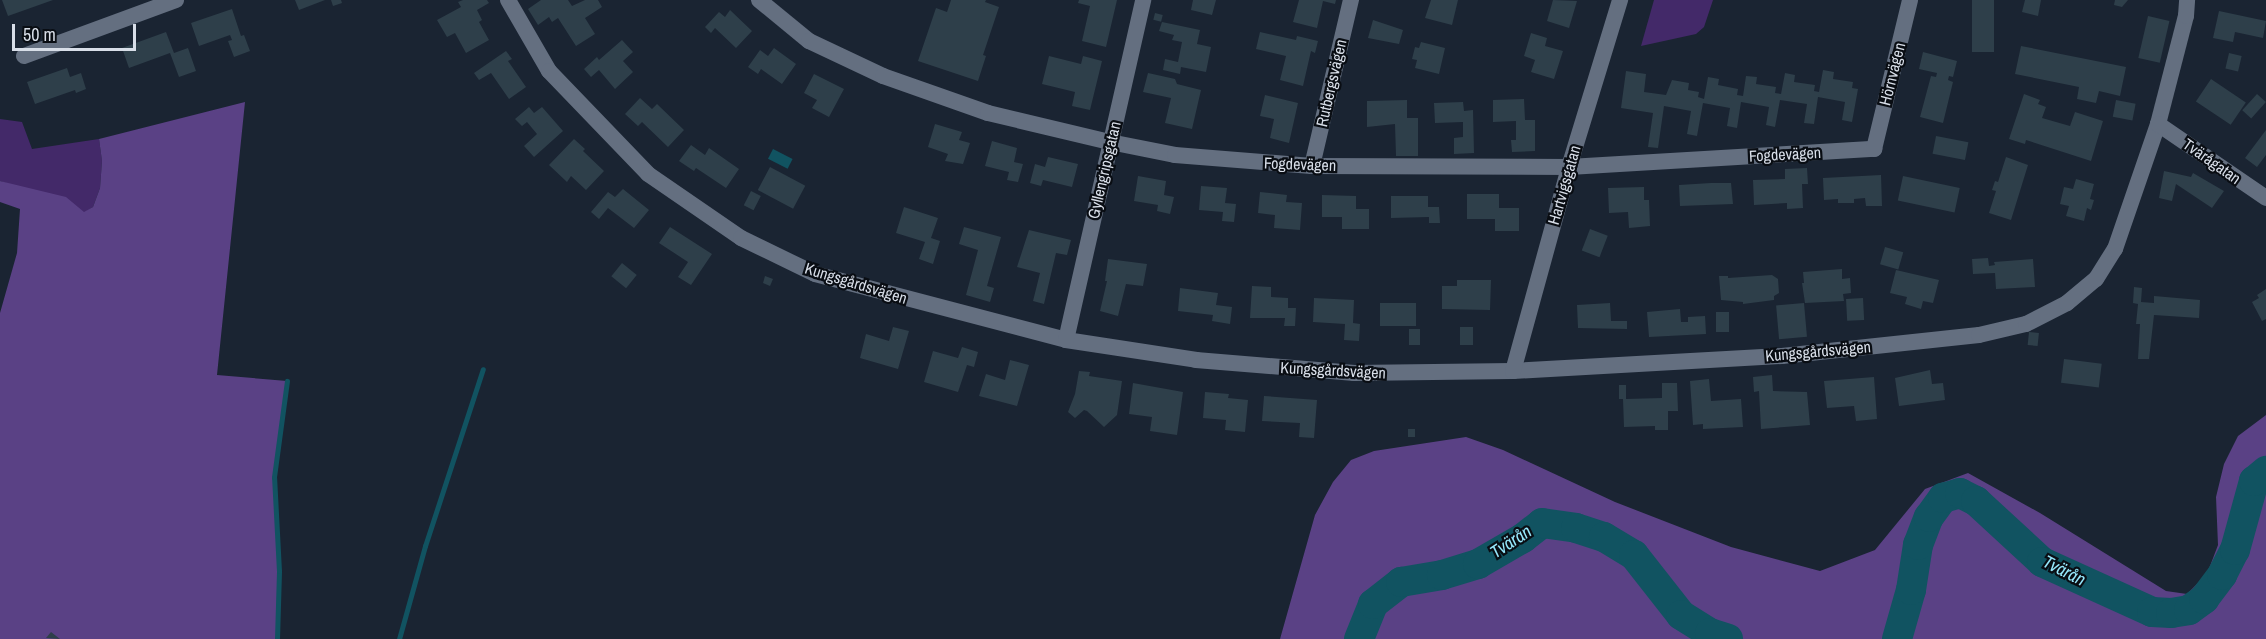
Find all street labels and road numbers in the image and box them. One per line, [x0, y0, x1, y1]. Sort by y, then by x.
street label: Rutbergsvägen [1312, 37, 1350, 129]
street label: Hörnvägen [1875, 41, 1909, 107]
street label: Gyllengripsgatan [1083, 120, 1125, 220]
street label: Tvärågatan [2179, 134, 2245, 188]
street label: Hartvigsgatan [1544, 143, 1584, 227]
street label: Fogdevägen [1748, 143, 1822, 165]
street label: Fogdevägen [1264, 153, 1336, 175]
street label: Kungsgårdsvägen [803, 258, 909, 308]
street label: Kungsgårdsvägen [1764, 337, 1872, 365]
street label: Kungsgårdsvägen [1280, 358, 1386, 382]

